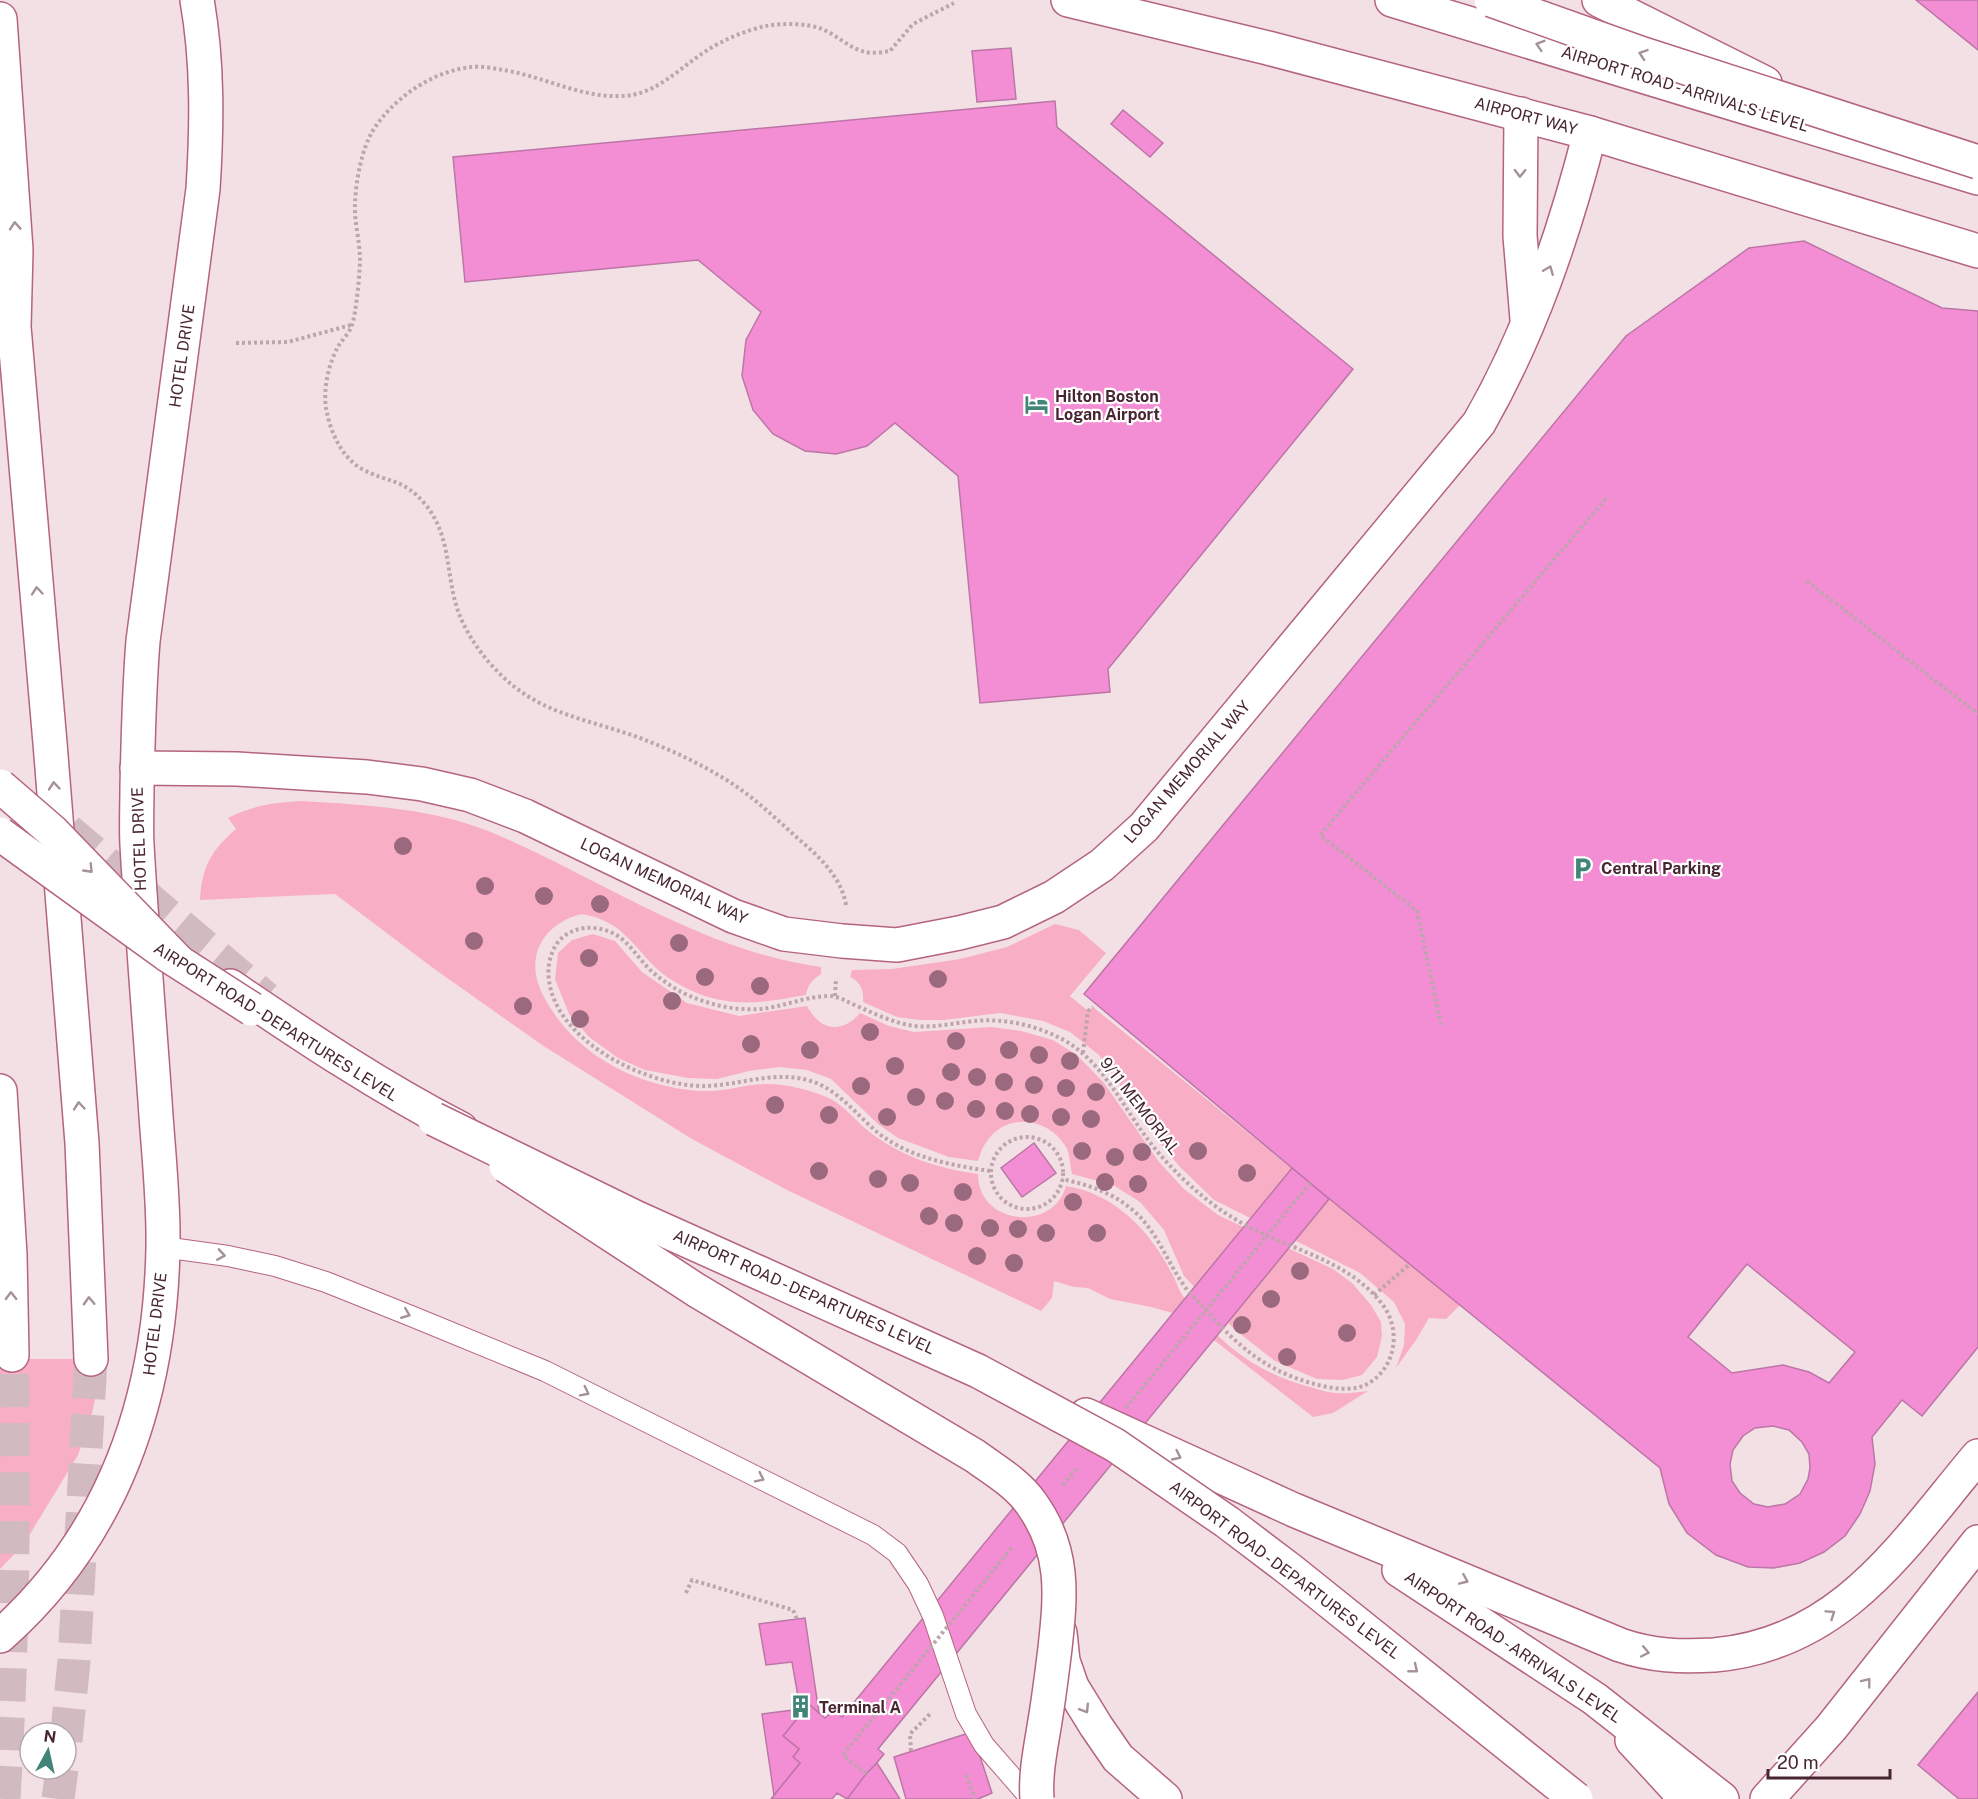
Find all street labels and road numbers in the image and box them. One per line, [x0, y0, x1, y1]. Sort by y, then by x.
street label: AIRPORT ROAD - ARRIVALS LEVEL [1559, 42, 1811, 136]
street label: AIRPORT WAY [1472, 93, 1580, 139]
street label: HOTEL DRIVE [165, 303, 199, 409]
street label: LOGAN MEMORIAL WAY [1120, 697, 1254, 847]
street label: HOTEL DRIVE [128, 787, 150, 891]
street label: LOGAN MEMORIAL WAY [577, 834, 751, 928]
street label: AIRPORT ROAD - DEPARTURES LEVEL [150, 939, 402, 1105]
street label: 9/11 MEMORIAL [1096, 1053, 1184, 1159]
street label: AIRPORT ROAD - DEPARTURES LEVEL [670, 1226, 938, 1358]
street label: HOTEL DRIVE [139, 1271, 171, 1377]
street label: AIRPORT ROAD - DEPARTURES LEVEL [1166, 1477, 1404, 1663]
street label: AIRPORT ROAD - ARRIVALS LEVEL [1401, 1567, 1625, 1727]

